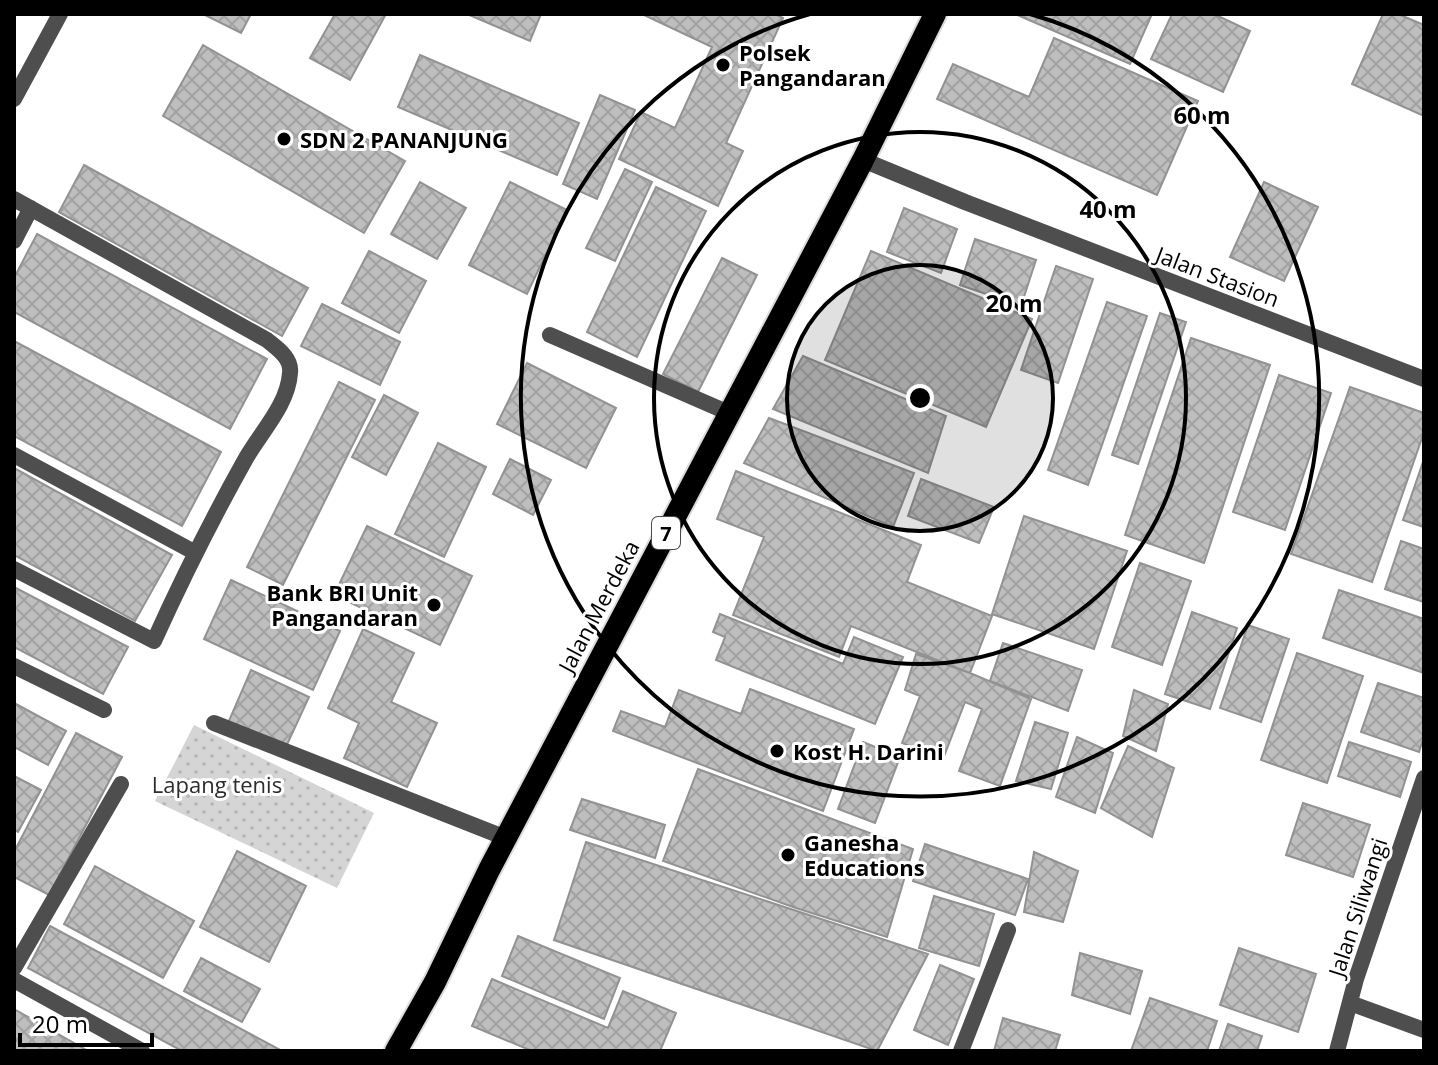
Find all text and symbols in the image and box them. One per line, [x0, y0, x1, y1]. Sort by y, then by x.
place label: Polsek Pangandaran [739, 37, 886, 92]
marker: Polsek Pangandaran [714, 56, 732, 74]
text: 60 m [1173, 98, 1231, 131]
place label: SDN 2 PANANJUNG [300, 124, 508, 154]
marker: SDN 2 PANANJUNG [275, 130, 293, 148]
text: 40 m [1079, 192, 1137, 225]
street label: Jalan Stasion [1150, 238, 1284, 313]
text: 20 m [985, 286, 1043, 319]
centre of rings [906, 384, 934, 412]
road number: 7 [652, 517, 680, 549]
street label: Jalan Merdeka [550, 535, 645, 679]
place label: Bank BRI Unit Pangandaran [266, 577, 418, 632]
marker: Bank BRI Unit Pangandaran [425, 596, 443, 614]
place label: Kost H. Darini [793, 736, 944, 766]
marker: Kost H. Darini [768, 742, 786, 760]
park label: Lapang tenis [152, 769, 282, 799]
place label: Ganesha Educations [804, 827, 925, 882]
street label: Jalan Siliwangi [1320, 834, 1394, 982]
marker: Ganesha Educations [779, 846, 797, 864]
scale bar [20, 997, 152, 1047]
text: 20 m [32, 1007, 88, 1040]

